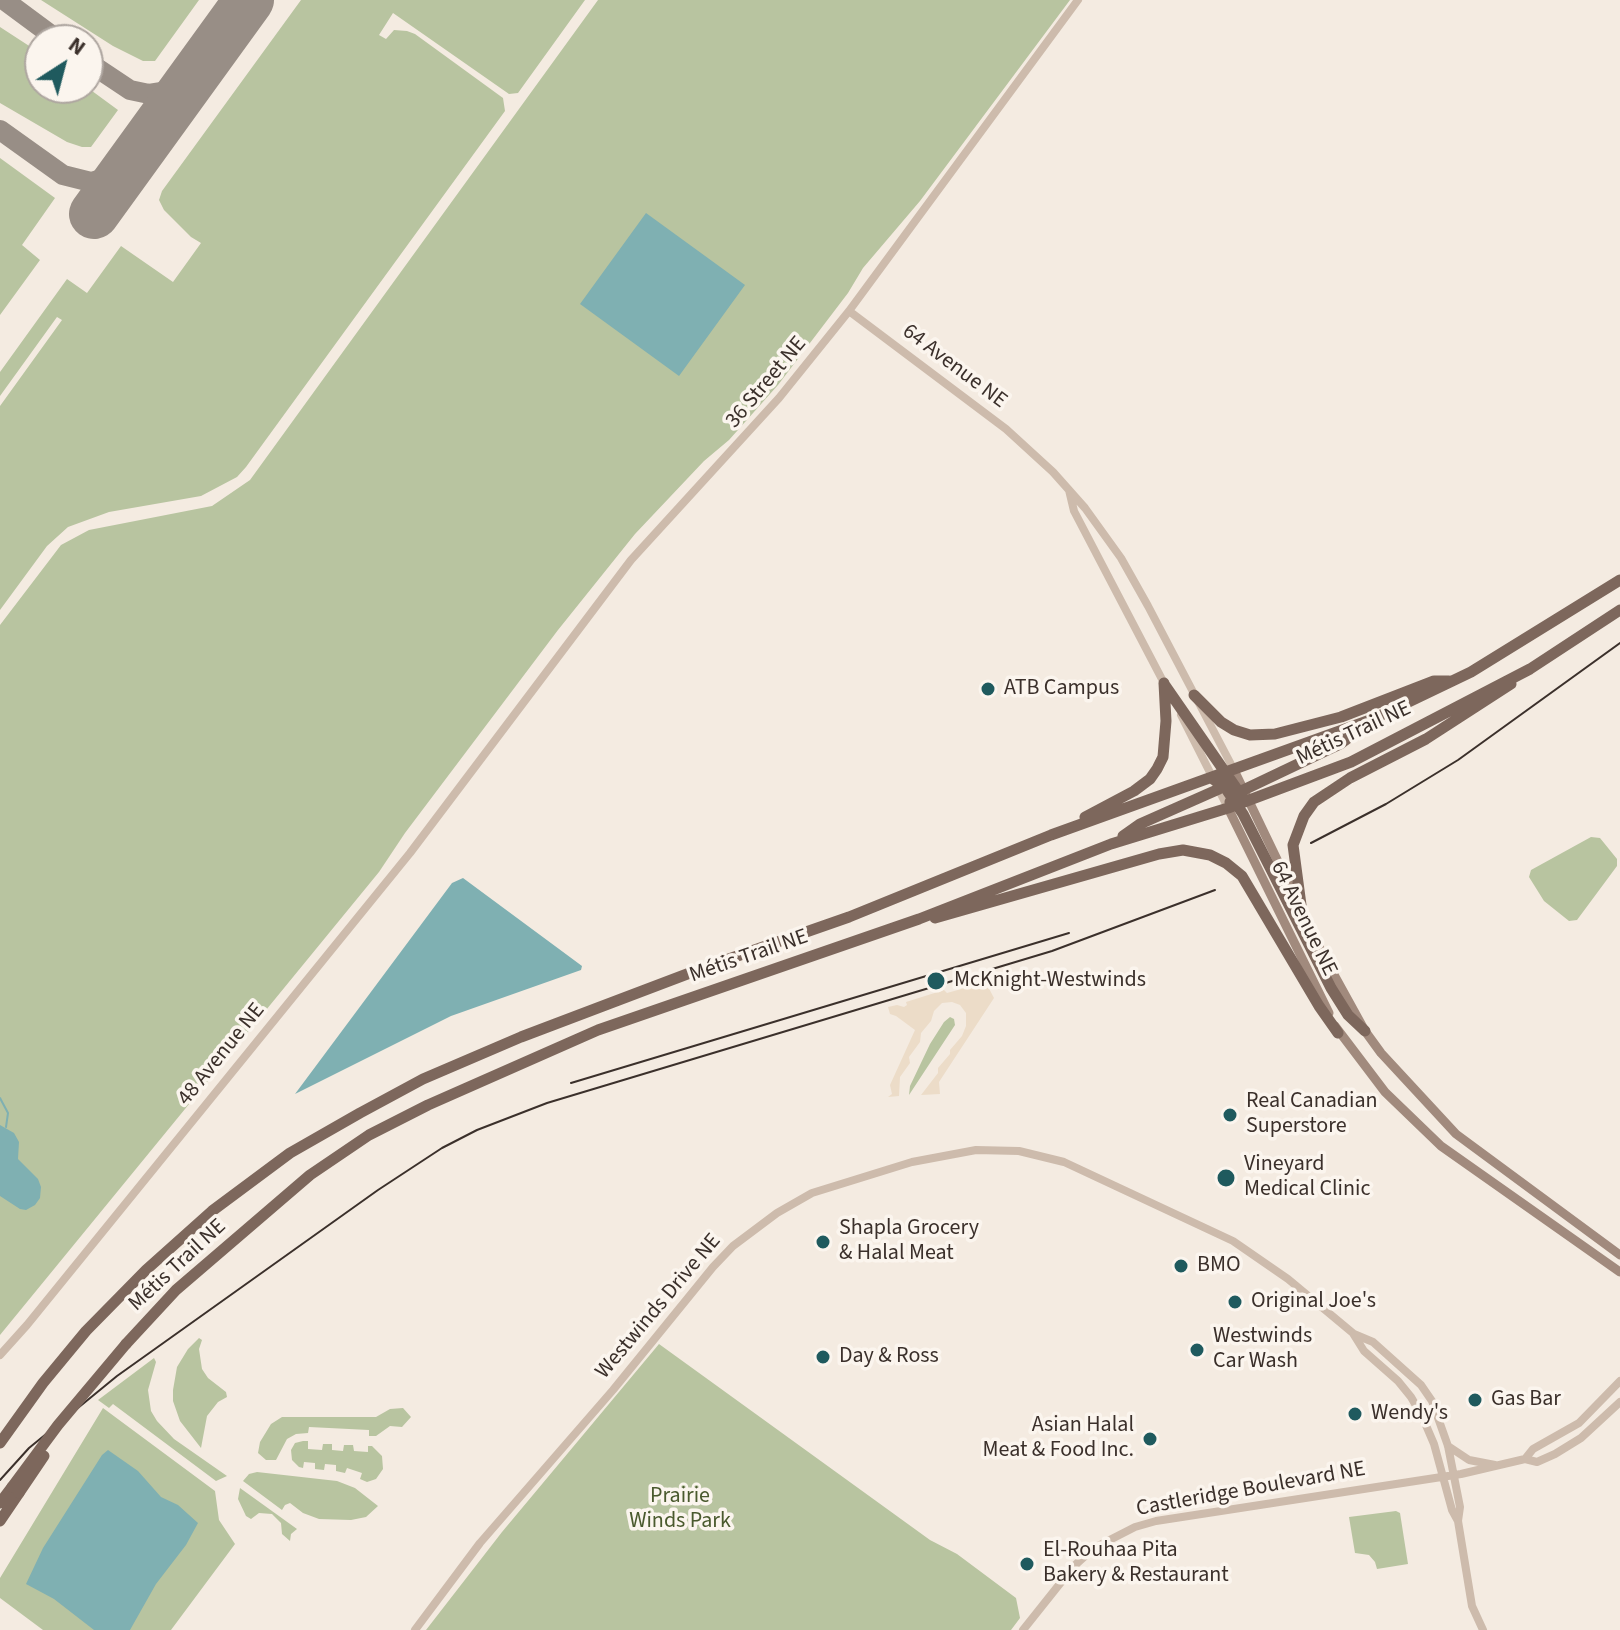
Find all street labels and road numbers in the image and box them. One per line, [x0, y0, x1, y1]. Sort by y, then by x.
street label: 64 Avenue NE [896, 319, 1012, 415]
street label: 36 Street NE [721, 332, 813, 434]
street label: Métis Trail NE [1293, 696, 1415, 772]
street label: 64 Avenue NE [1264, 857, 1342, 981]
street label: Métis Trail NE [686, 924, 812, 990]
street label: 48 Avenue NE [173, 998, 271, 1112]
street label: Métis Trail NE [124, 1214, 232, 1318]
street label: Westwinds Drive NE [591, 1229, 727, 1385]
street label: Castleridge Boulevard NE [1134, 1457, 1368, 1523]

